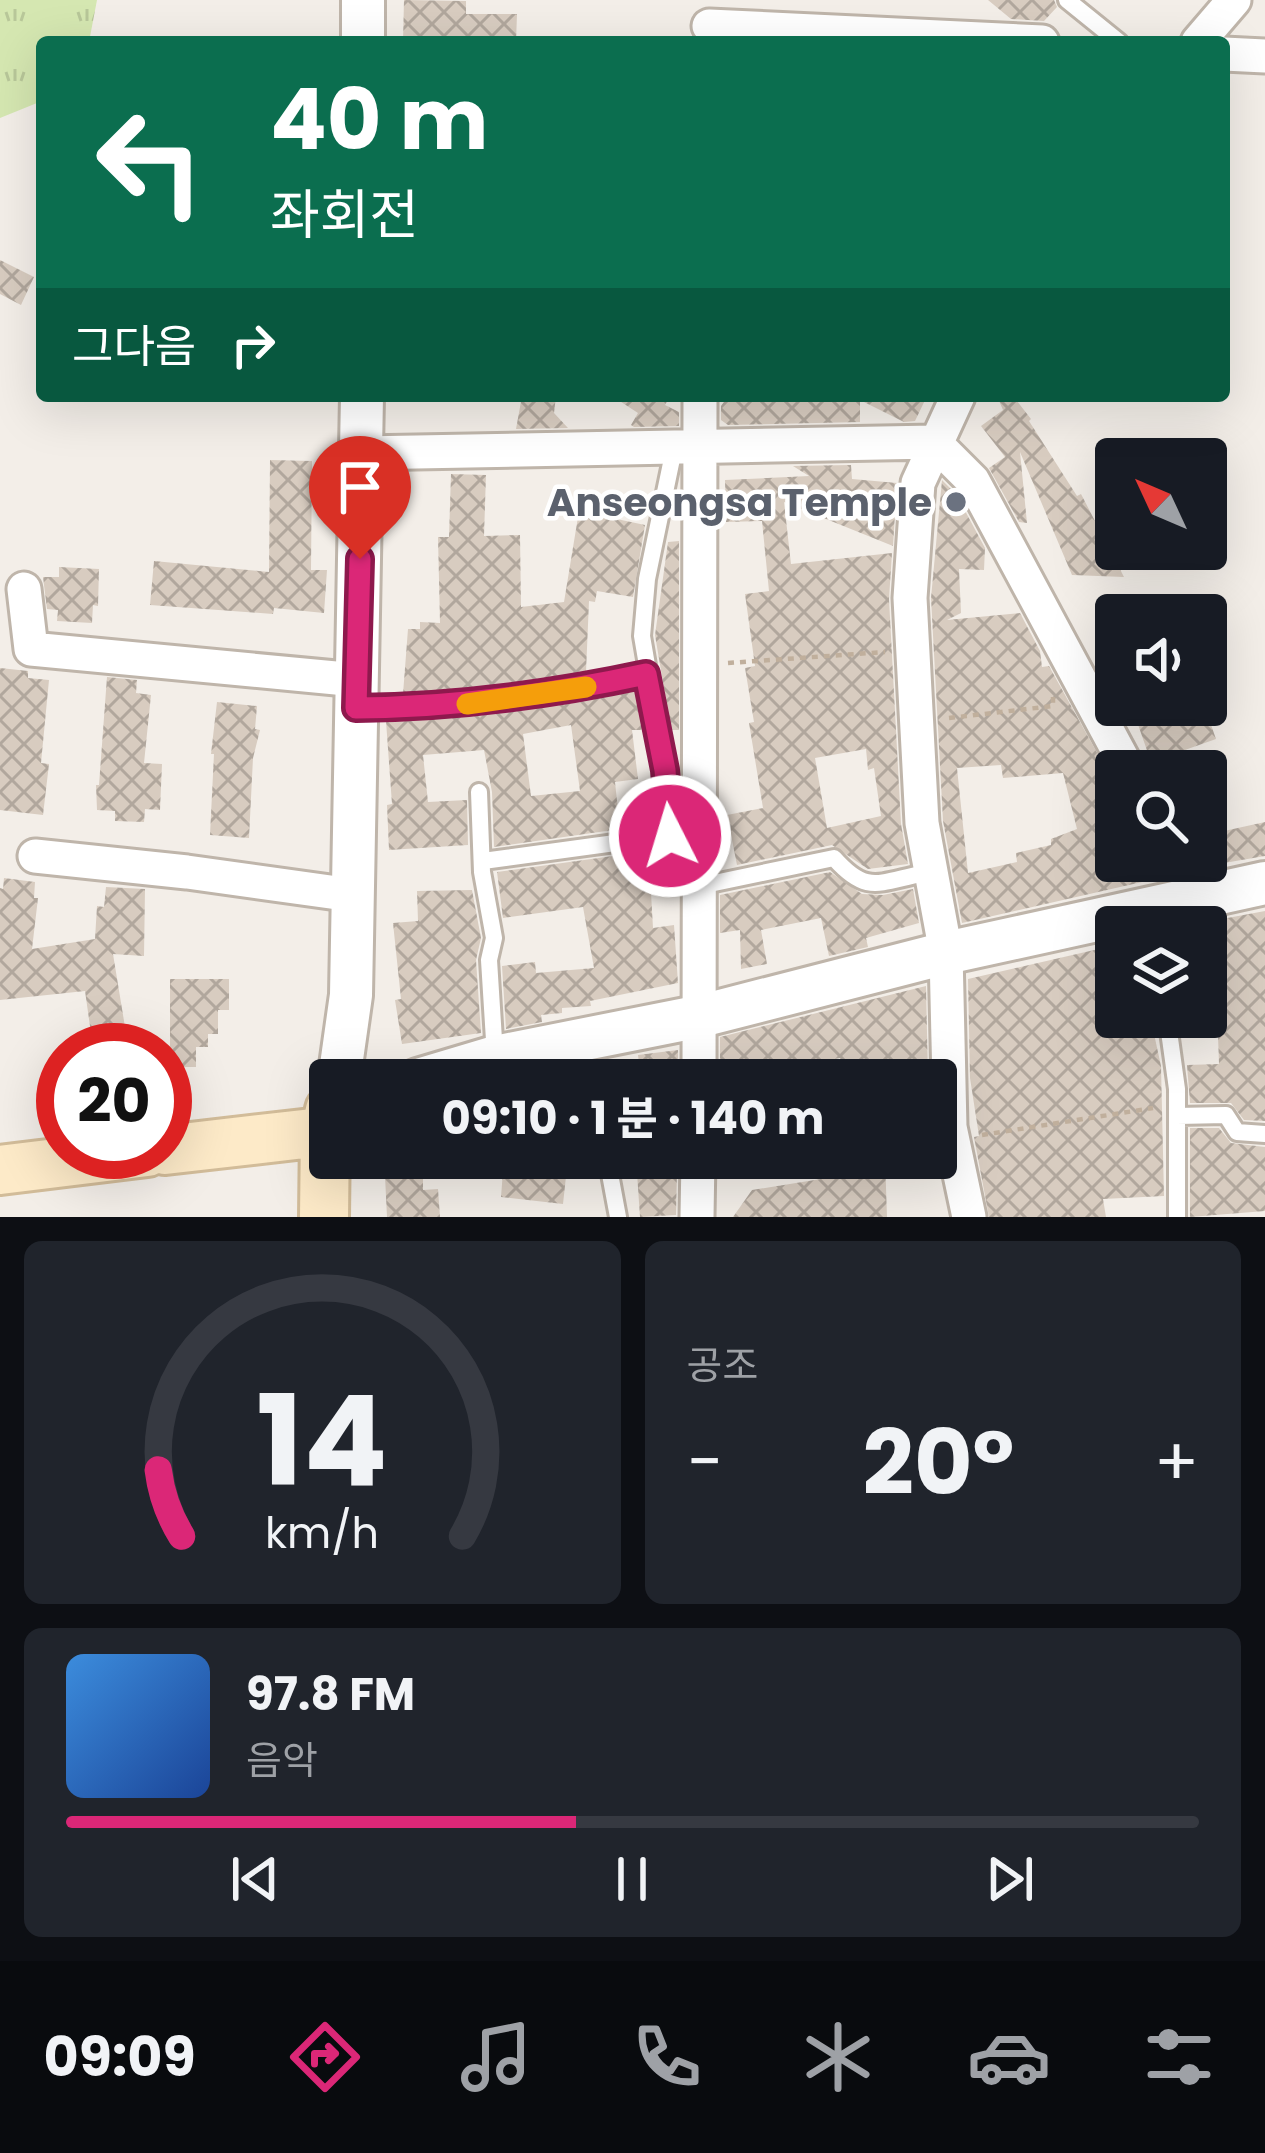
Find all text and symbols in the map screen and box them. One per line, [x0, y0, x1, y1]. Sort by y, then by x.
text: 40 m [270, 61, 488, 178]
icon: left [72, 84, 228, 240]
text: 좌회전 [270, 177, 419, 253]
icon: right [220, 312, 286, 378]
text: 그다음 [72, 315, 196, 378]
pin [309, 436, 411, 559]
north arrow [1095, 438, 1227, 570]
map controls [1095, 438, 1227, 1038]
icon: arrive [327, 454, 393, 520]
place label: Anseongsa Temple [547, 475, 932, 530]
marker: Anseongsa Temple [943, 489, 969, 515]
button: sound [1095, 594, 1227, 726]
button: search [1095, 750, 1227, 882]
position arrow [607, 773, 733, 899]
button: layers [1095, 906, 1227, 1038]
speed limit sign: 20 [36, 1023, 192, 1179]
text: 09:10 · 1 분 · 140 m [442, 1087, 824, 1150]
text: 공조 [687, 1338, 758, 1393]
text: 14 [257, 1354, 388, 1529]
text: 20° [863, 1399, 1014, 1526]
text: − [687, 1416, 723, 1508]
text: + [1154, 1416, 1199, 1508]
text: km/h [265, 1502, 379, 1562]
text: 97.8 FM [246, 1663, 415, 1726]
text: 음악 [246, 1733, 318, 1788]
icon: previous [222, 1846, 288, 1912]
icon: pause [599, 1846, 665, 1912]
icon: next [977, 1846, 1043, 1912]
icon: directions [283, 2015, 367, 2099]
icon: music [454, 2015, 538, 2099]
icon: phone [625, 2015, 709, 2099]
icon: climate [796, 2015, 880, 2099]
icon: car [967, 2015, 1051, 2099]
icon: filters [1137, 2015, 1221, 2099]
text: 09:09 [43, 2019, 196, 2095]

